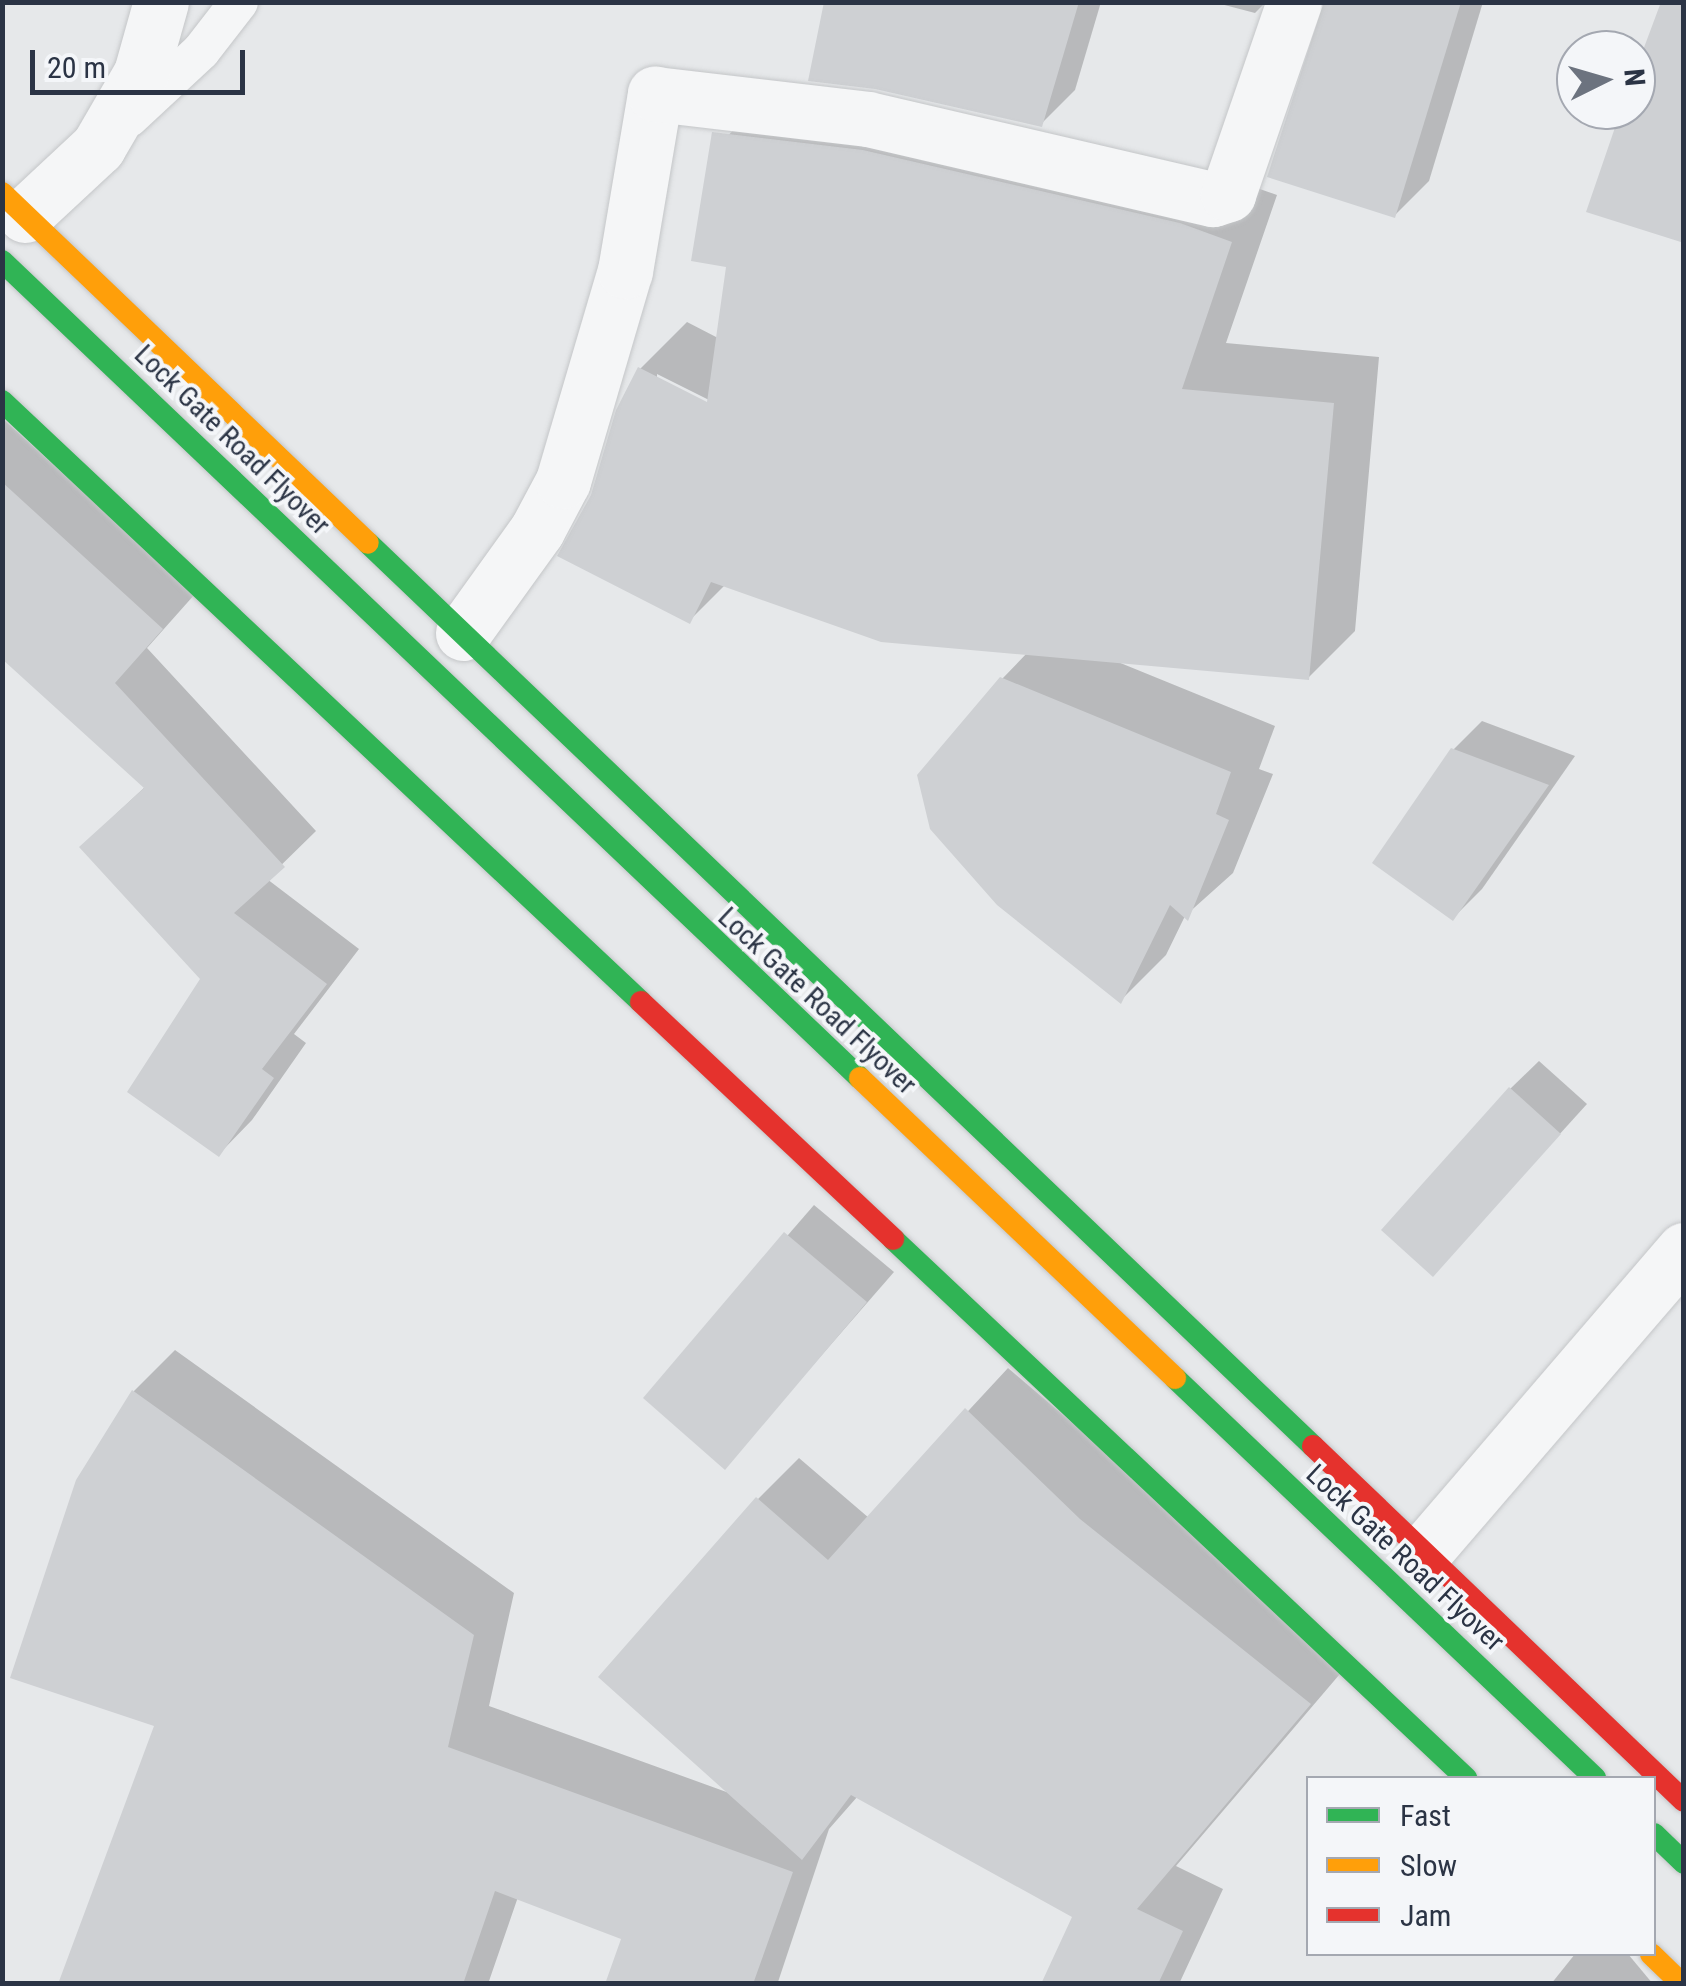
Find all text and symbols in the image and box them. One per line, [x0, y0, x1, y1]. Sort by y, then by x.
scale bar [35, 30, 250, 92]
north arrow [1556, 30, 1656, 130]
text: 20 m [47, 50, 106, 85]
text: N [1617, 68, 1652, 87]
street label: Lock Gate Road Flyover [127, 338, 337, 542]
street label: Lock Gate Road Flyover [711, 901, 923, 1101]
street label: Lock Gate Road Flyover [1299, 1458, 1511, 1658]
legend [1306, 1776, 1656, 1956]
text: Fast [1400, 1798, 1451, 1833]
text: Slow [1400, 1848, 1457, 1883]
text: Jam [1400, 1898, 1451, 1933]

